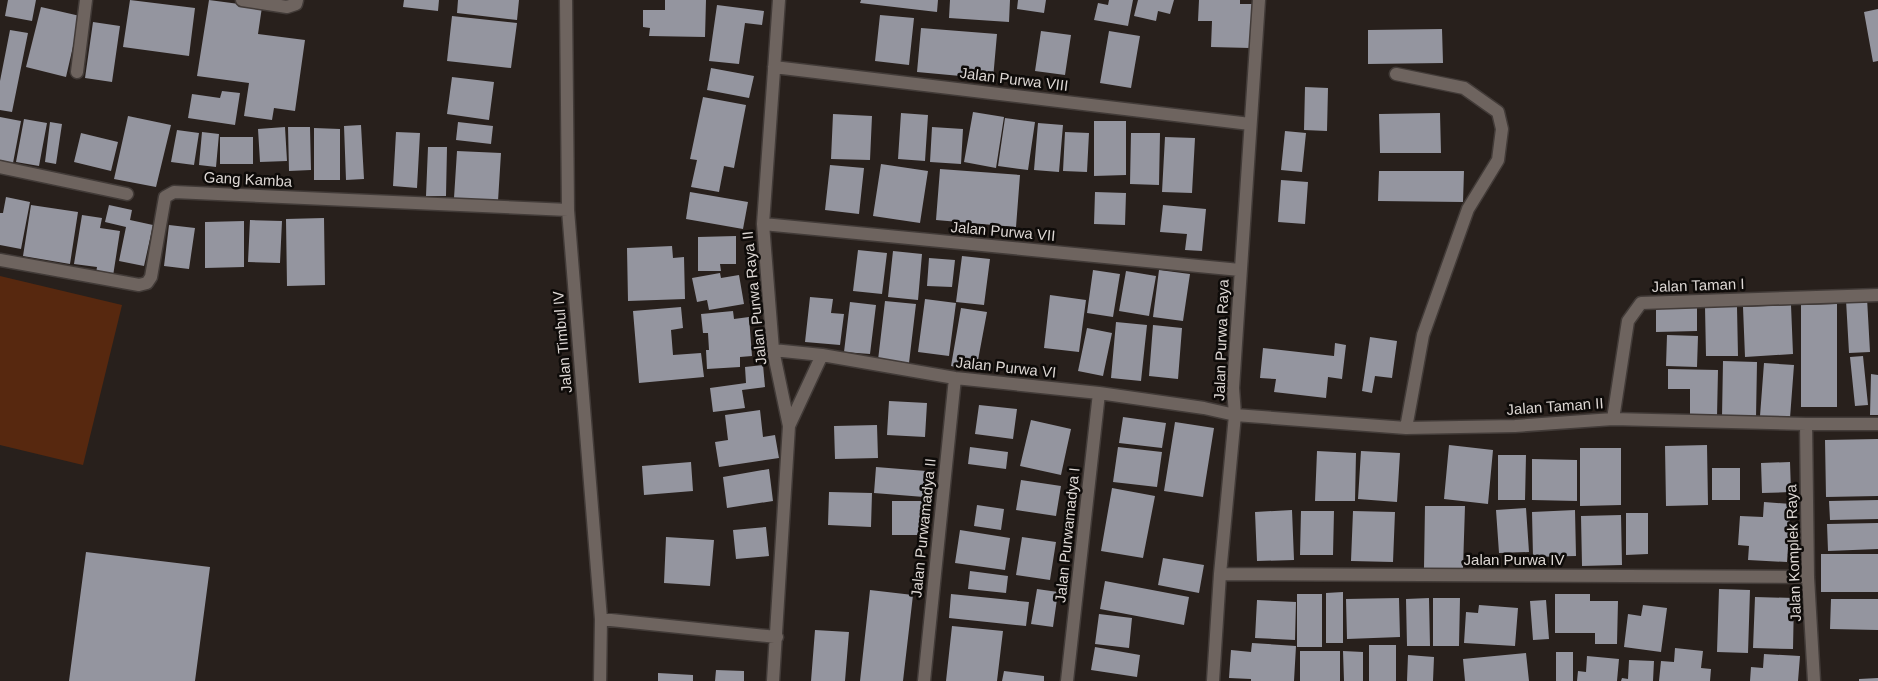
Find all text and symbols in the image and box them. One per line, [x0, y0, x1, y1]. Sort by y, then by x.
street label: Jalan Purwa VIII [959, 64, 1069, 94]
street label: Gang Kamba [203, 168, 293, 190]
street label: Jalan Purwa VII [950, 218, 1056, 244]
street label: Jalan Purwa Raya II [739, 230, 769, 366]
street label: Jalan Taman I [1651, 275, 1745, 295]
street label: Jalan Purwa Raya [1210, 278, 1232, 401]
street label: Jalan Timbul IV [549, 290, 575, 394]
street label: Jalan Purwa VI [955, 353, 1057, 381]
street label: Jalan Taman II [1506, 394, 1604, 418]
street label: Jalan Purwamadya II [907, 457, 939, 599]
street label: Jalan Purwamadya I [1051, 467, 1083, 603]
street label: Jalan Komplek Raya [1782, 483, 1804, 622]
street label: Jalan Purwa IV [1464, 551, 1564, 568]

